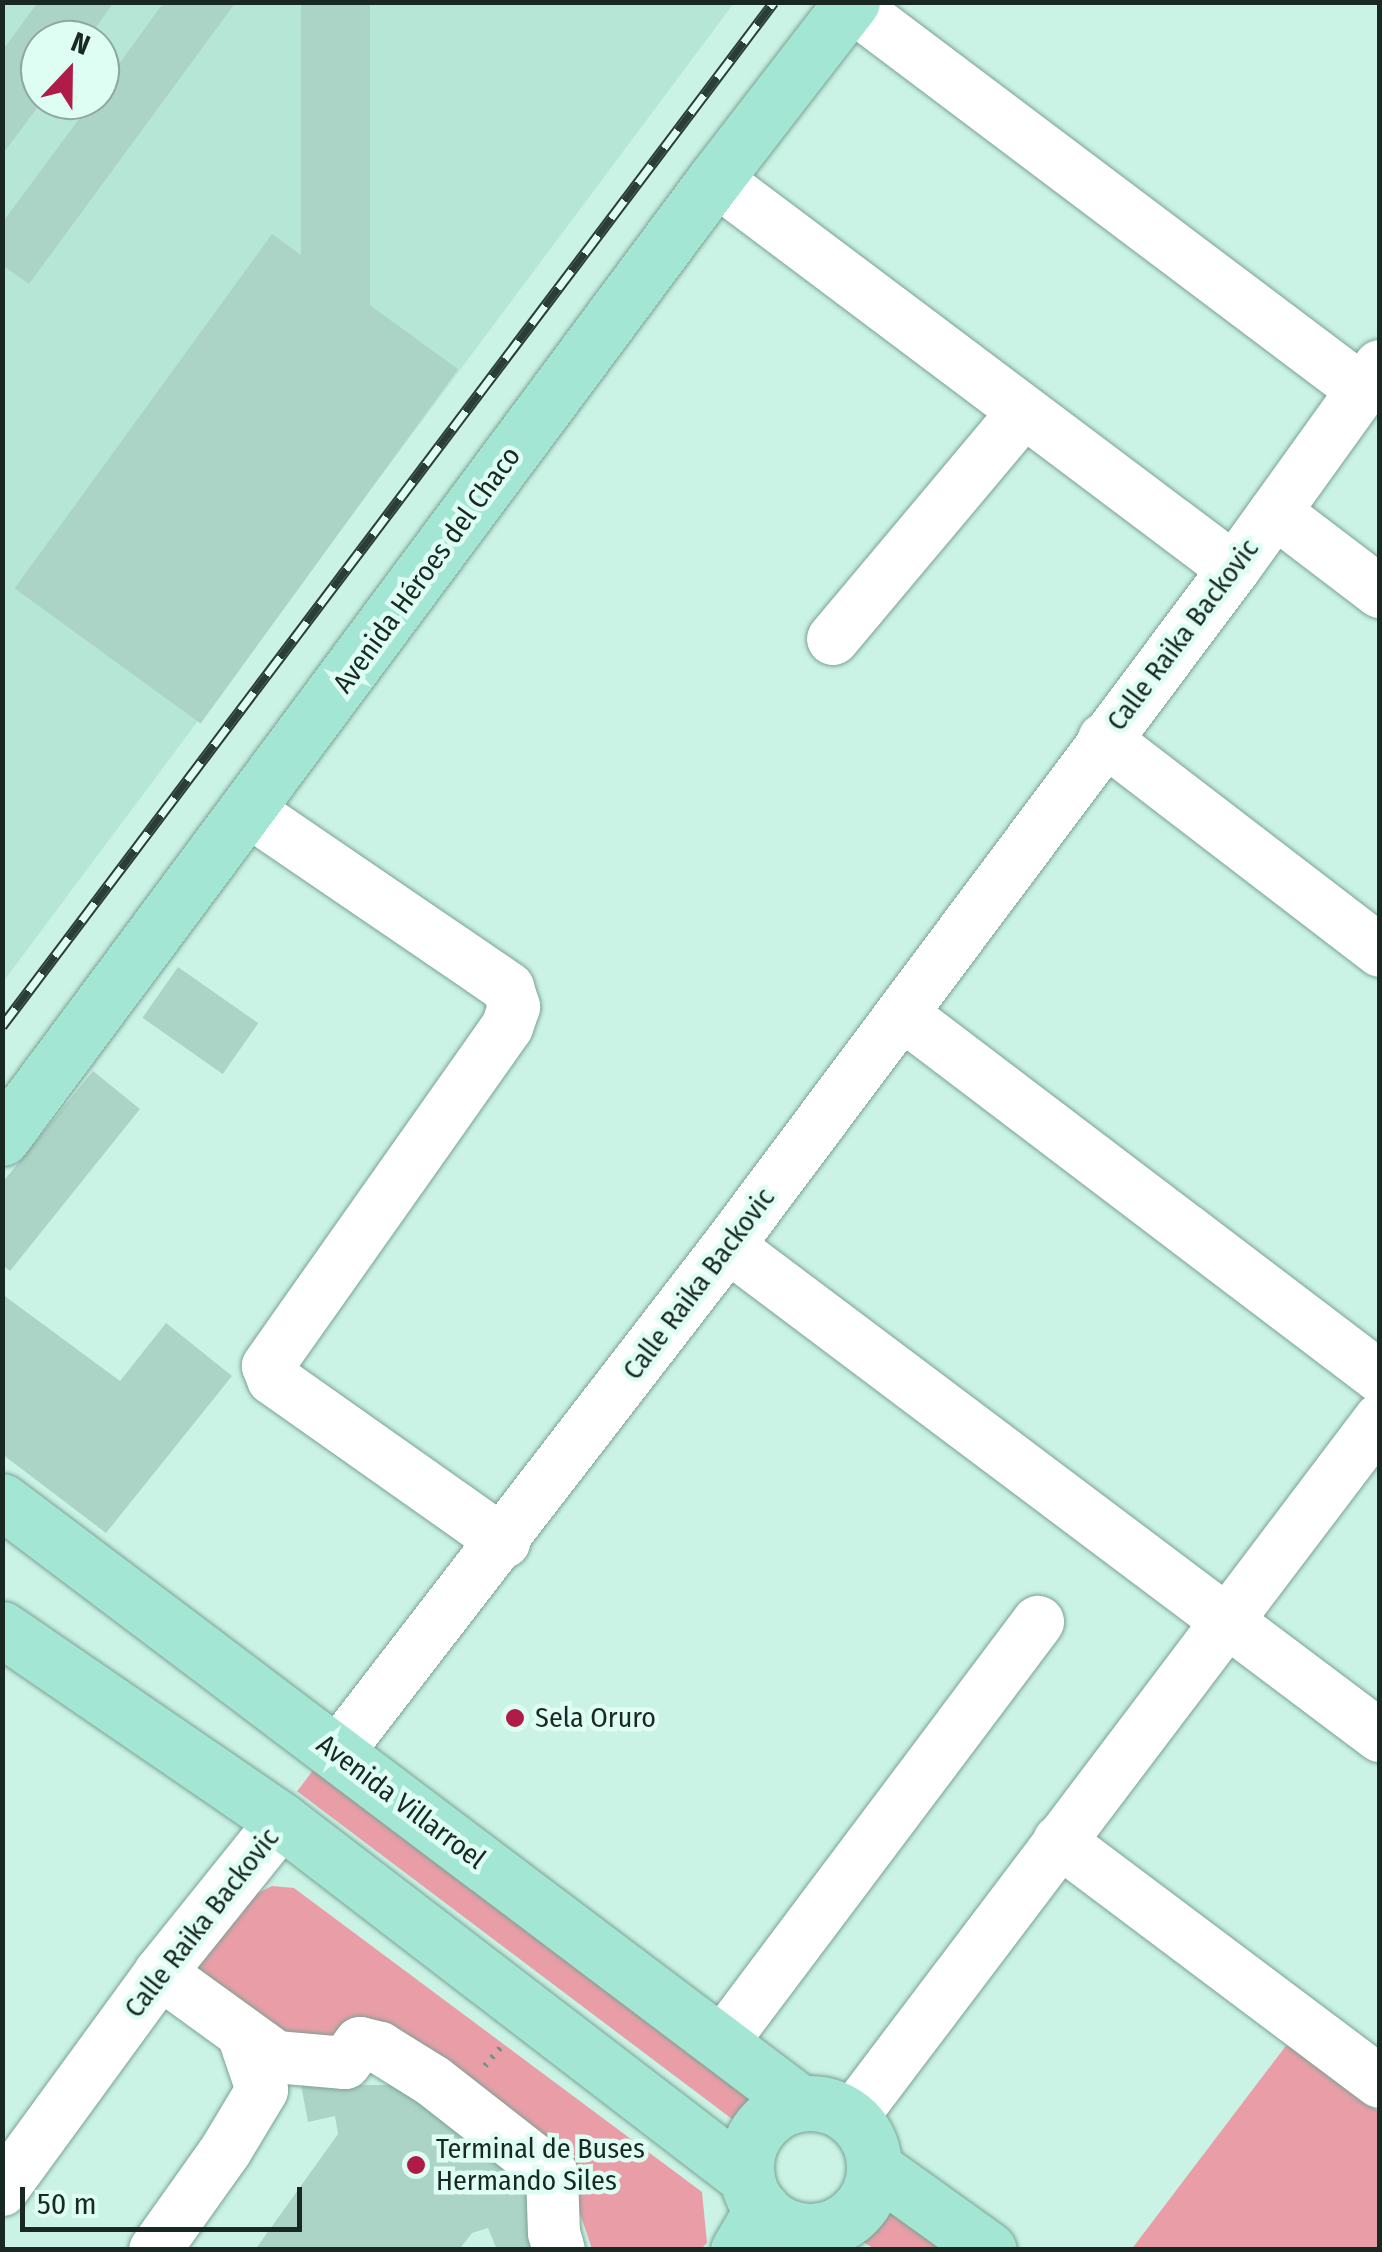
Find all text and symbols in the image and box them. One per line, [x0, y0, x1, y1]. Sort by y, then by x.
north arrow [20, 20, 120, 120]
text: N [67, 25, 95, 62]
street label: Avenida Héroes del Chaco [326, 440, 528, 700]
street label: Calle Raika Backovic [1100, 533, 1266, 737]
street label: Calle Raika Backovic [616, 1182, 782, 1386]
place label: Sela Oruro [535, 1701, 656, 1735]
marker: Sela Oruro [504, 1707, 526, 1729]
street label: Avenida Villarroel [310, 1728, 492, 1876]
street label: Calle Raika Backovic [118, 1822, 286, 2024]
place label: Terminal de Buses Hermando Siles [436, 2132, 645, 2198]
marker: Terminal de Buses Hermando Siles [405, 2154, 427, 2176]
scale bar [25, 2167, 308, 2229]
text: 50 m [37, 2186, 97, 2222]

